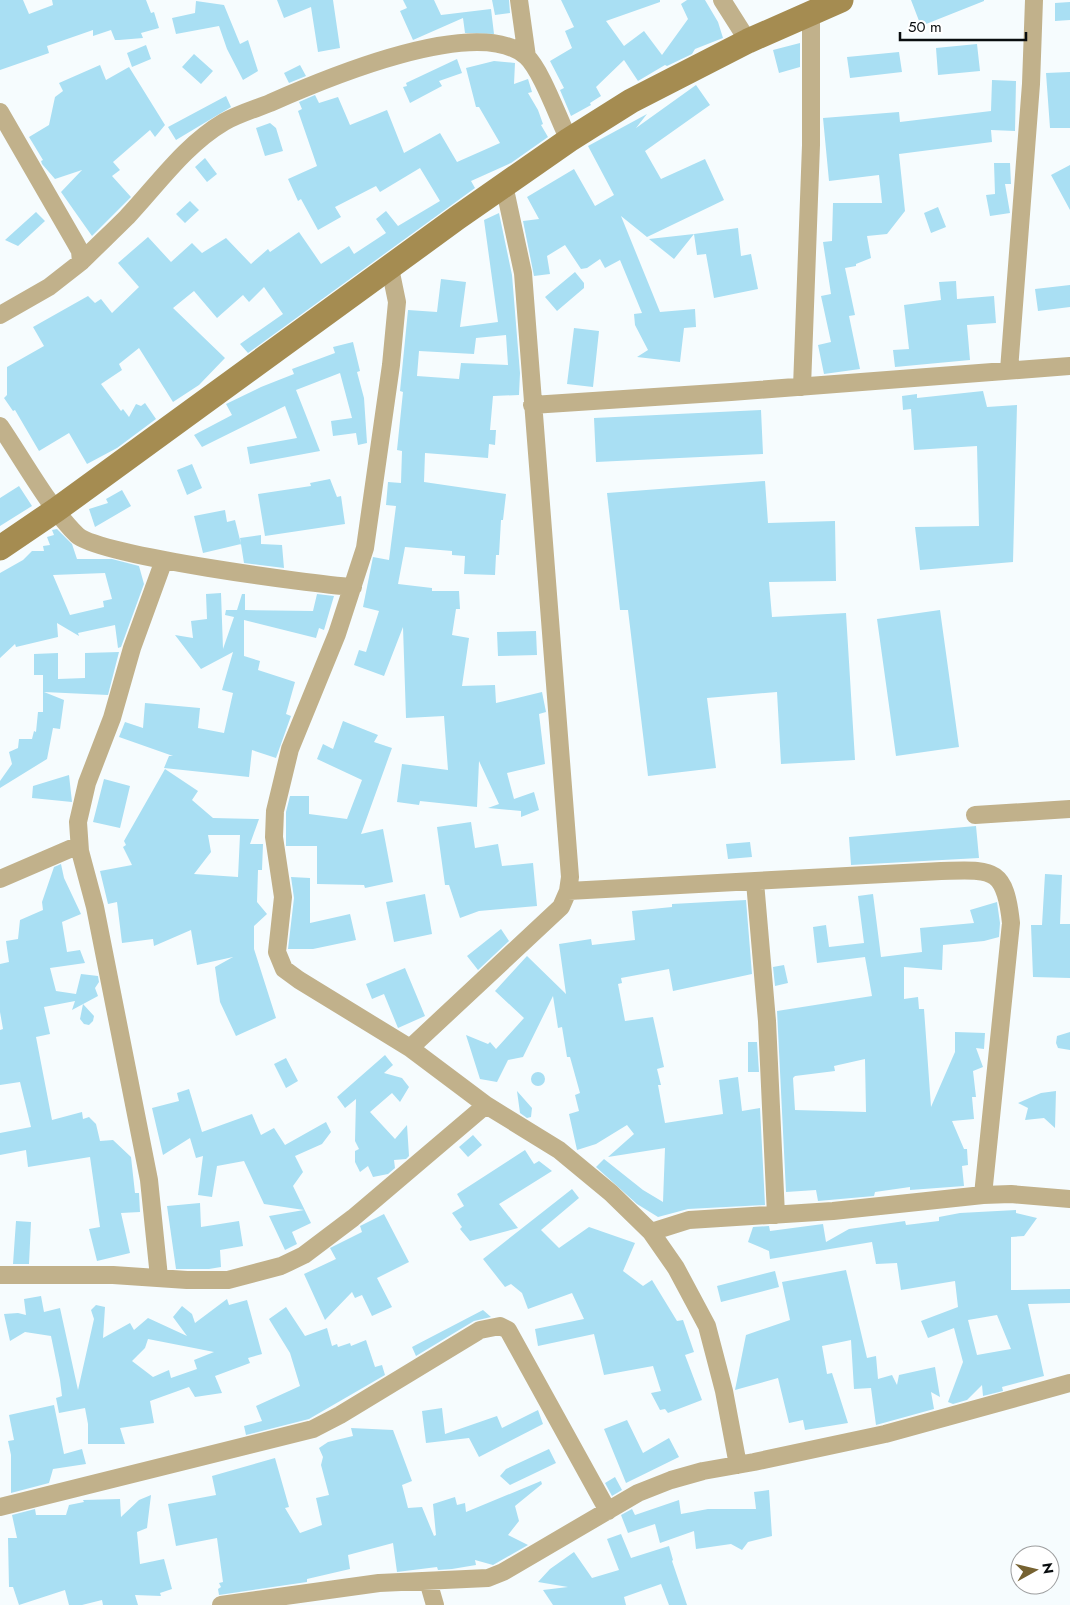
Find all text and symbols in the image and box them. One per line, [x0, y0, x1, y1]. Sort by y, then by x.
scale bar [900, 10, 1026, 42]
text: 50 m [908, 16, 942, 38]
north arrow [1010, 1545, 1060, 1595]
text: N [1037, 1561, 1059, 1575]

